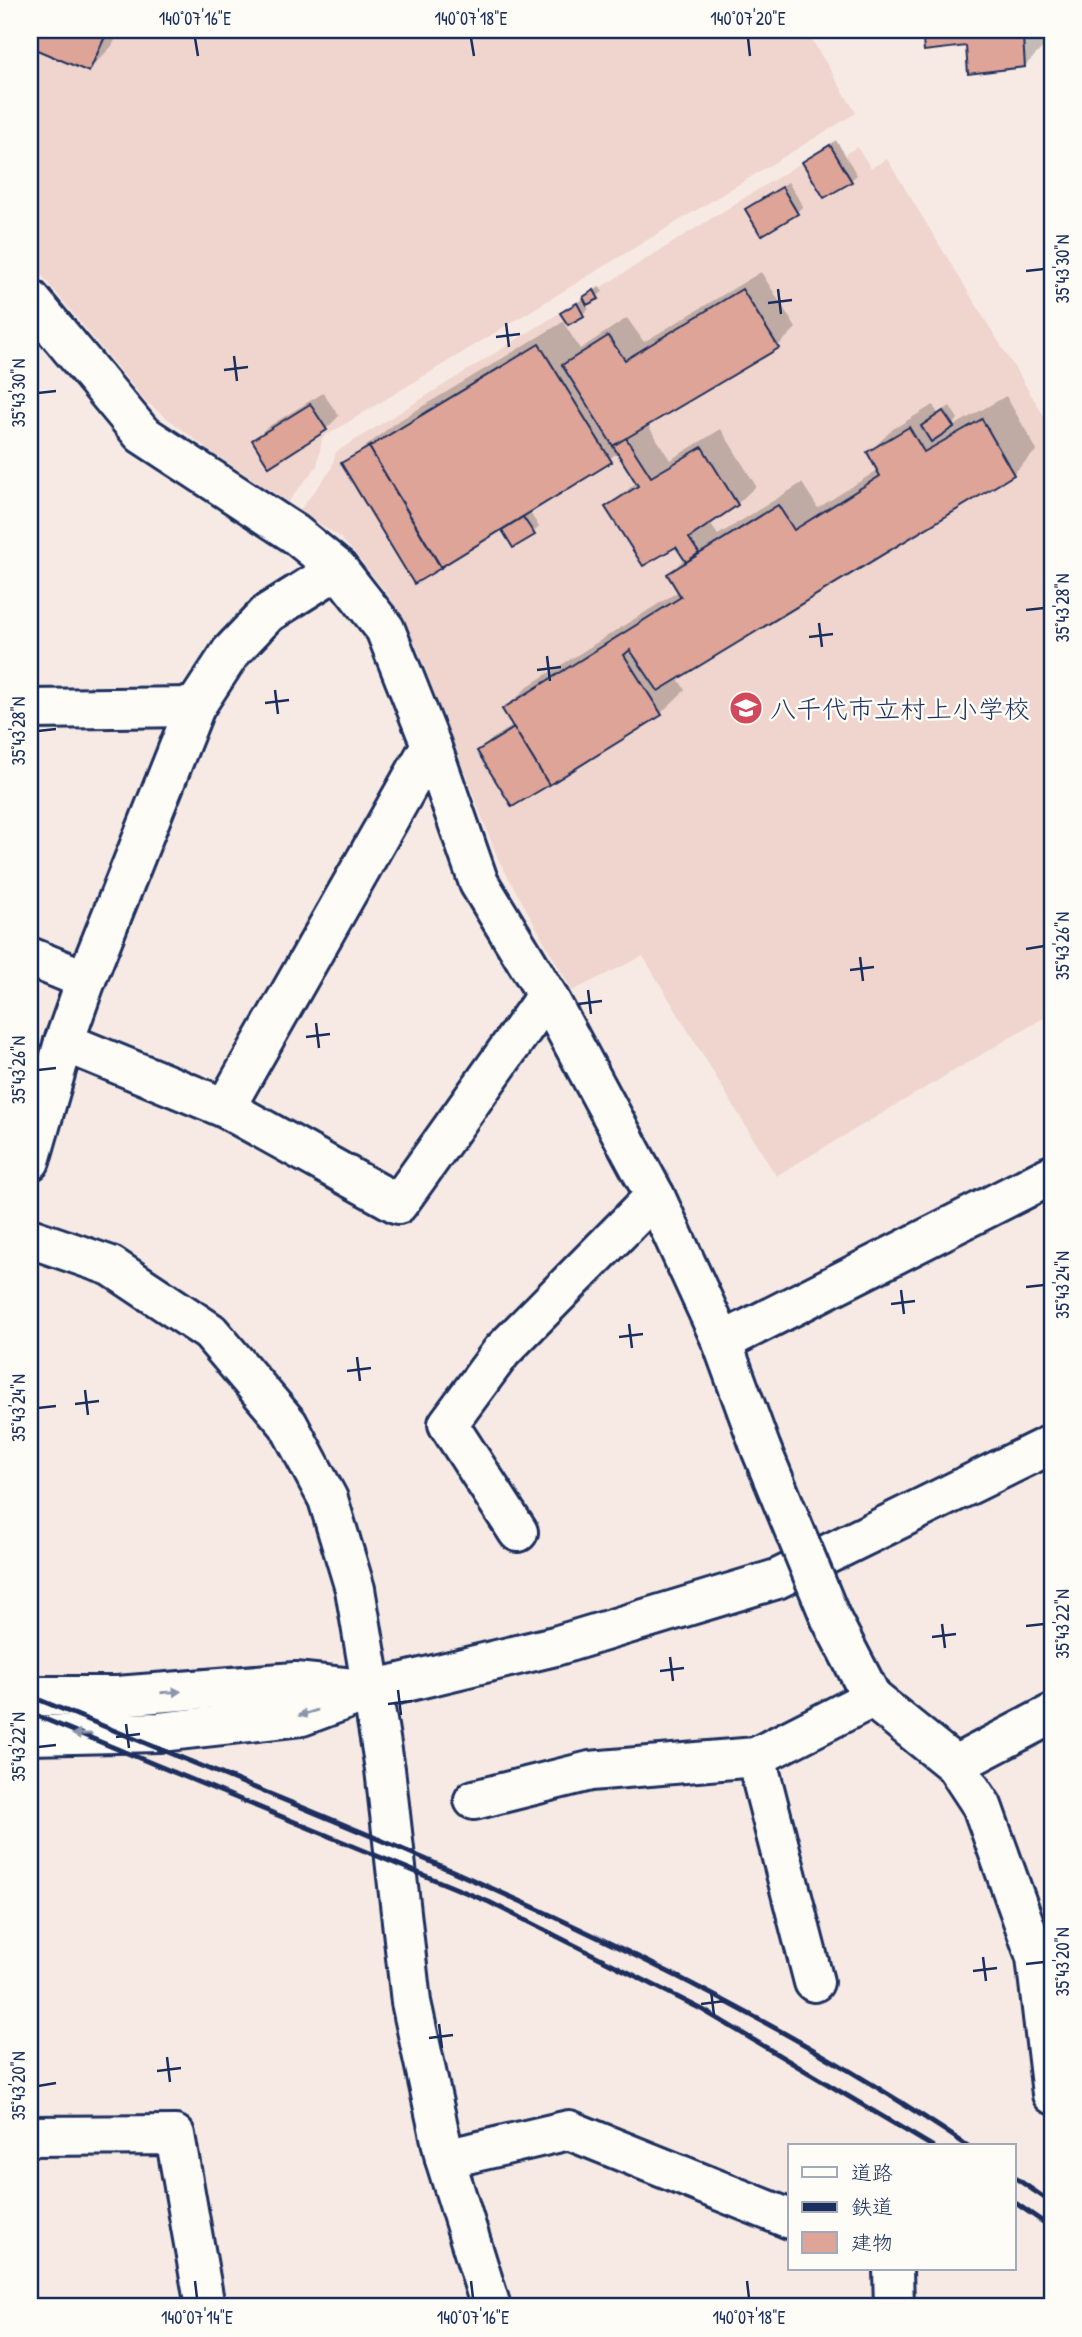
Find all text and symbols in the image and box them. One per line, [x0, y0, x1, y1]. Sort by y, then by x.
text: 140°07'16"E [159, 6, 231, 31]
text: 140°07'18"E [434, 6, 508, 31]
text: 140°07'20"E [710, 6, 786, 31]
text: 35°43'30"N [1050, 235, 1075, 303]
text: 35°43'30"N [6, 359, 31, 427]
text: 35°43'28"N [1050, 574, 1075, 642]
school or university icon: 八千代市立村上小学校 [727, 689, 765, 727]
place label: 八千代市立村上小学校 [770, 691, 1030, 726]
text: 35°43'28"N [6, 697, 31, 765]
text: 35°43'26"N [1050, 912, 1075, 980]
text: 35°43'26"N [6, 1036, 31, 1104]
text: 35°43'24"N [1050, 1251, 1075, 1319]
text: 35°43'24"N [6, 1374, 31, 1442]
text: 35°43'22"N [1050, 1589, 1075, 1659]
one-way arrow [161, 1686, 183, 1697]
one-way arrow [298, 1709, 319, 1719]
text: 35°43'22"N [6, 1712, 31, 1782]
one-way arrow [71, 1728, 93, 1740]
text: 35°43'20"N [1050, 1927, 1075, 1997]
text: 35°43'20"N [6, 2051, 31, 2121]
legend [788, 2144, 1016, 2270]
text: 道路 [851, 2158, 893, 2187]
text: 鉄道 [851, 2192, 893, 2221]
text: 建物 [851, 2228, 893, 2257]
text: 140°07'14"E [161, 2305, 233, 2330]
text: 140°07'16"E [437, 2305, 509, 2330]
text: 140°07'18"E [712, 2305, 786, 2330]

